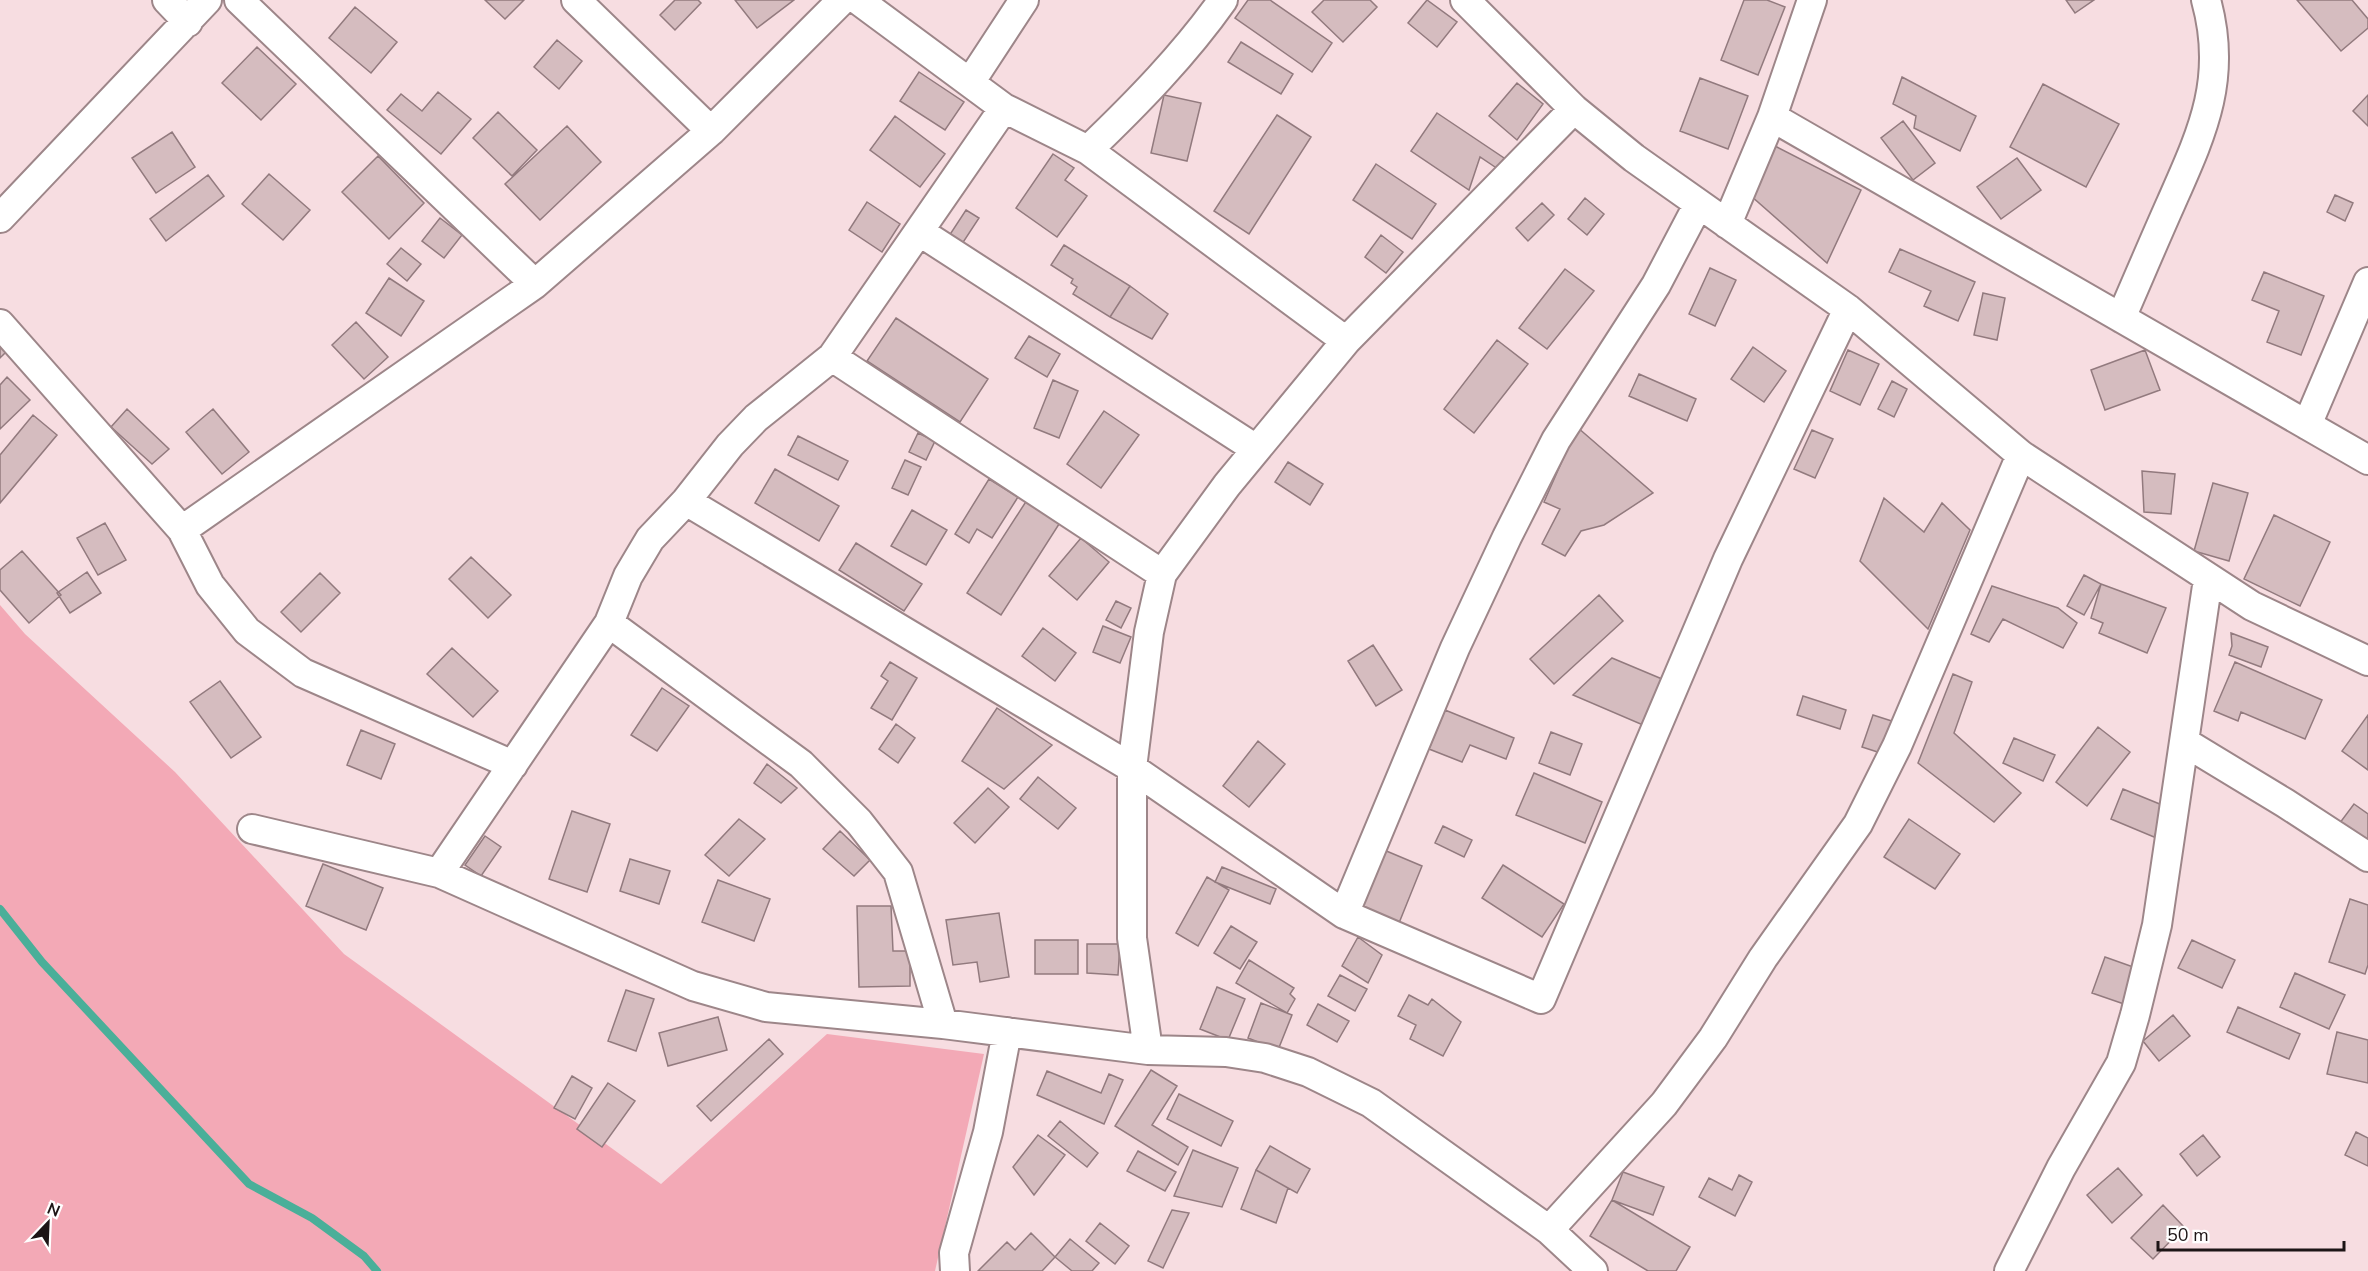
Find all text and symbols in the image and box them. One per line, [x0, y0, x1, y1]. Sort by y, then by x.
north arrow [18, 1193, 78, 1253]
text: N [44, 1198, 63, 1223]
scale bar [2158, 1214, 2344, 1252]
text: 50 m [2167, 1223, 2209, 1247]

